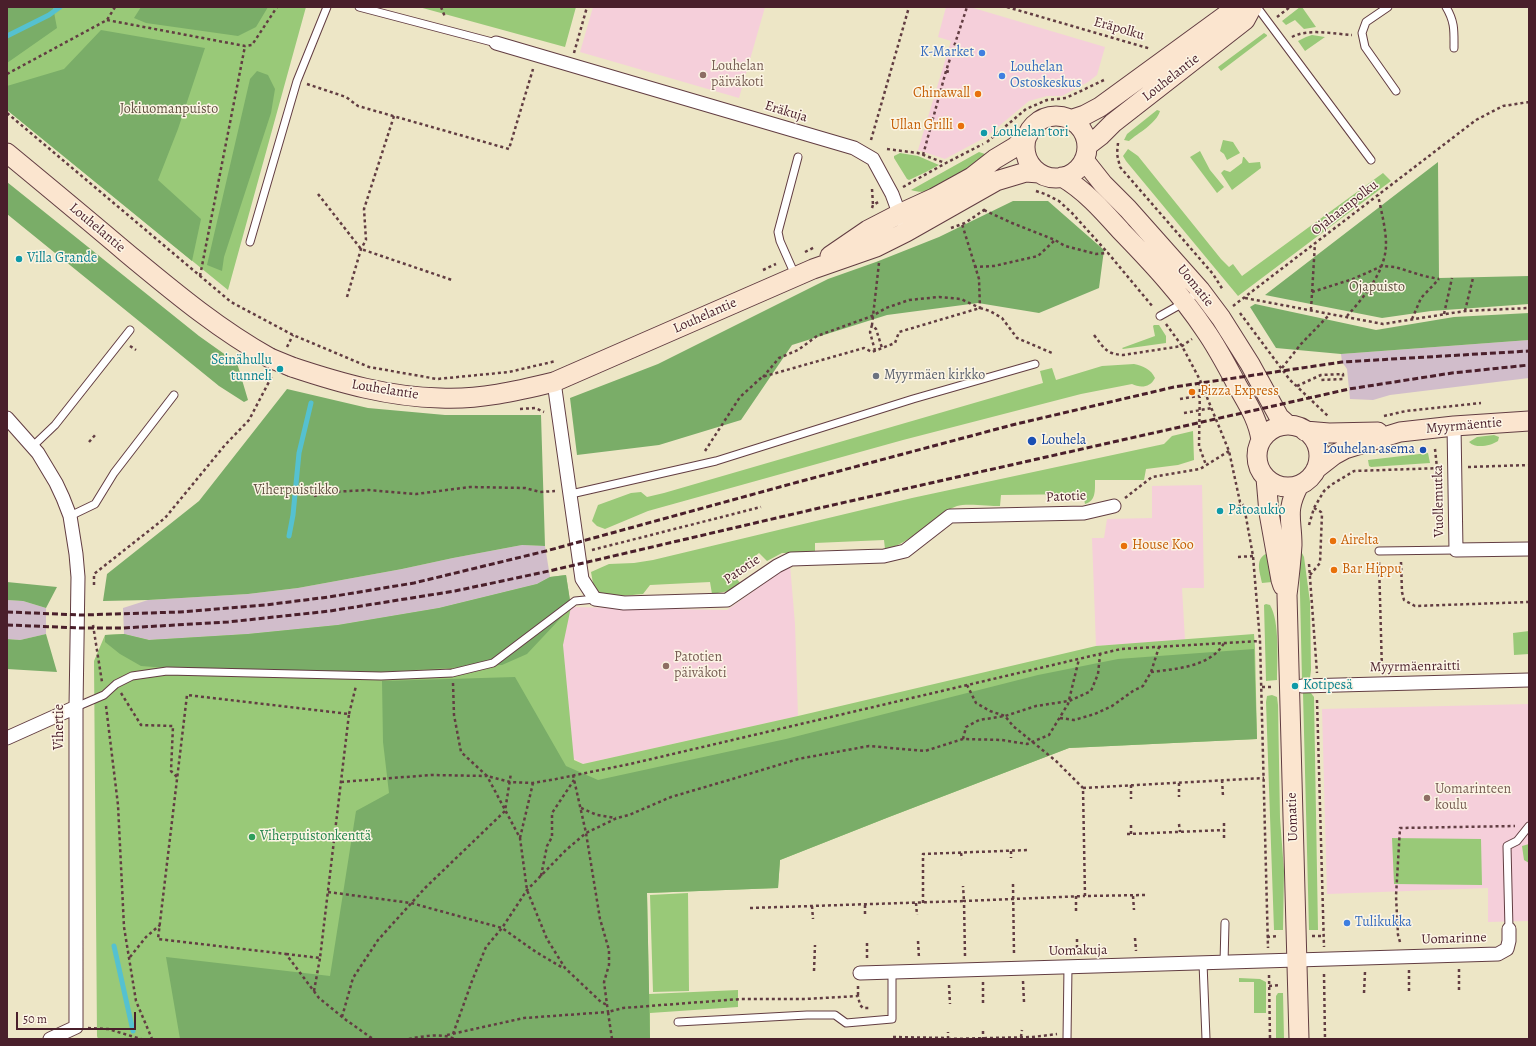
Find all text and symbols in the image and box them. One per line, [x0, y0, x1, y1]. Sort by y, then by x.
street label: Eräpolku [1092, 14, 1146, 44]
place label: K-Market [920, 45, 974, 61]
marker: K-Market [977, 48, 987, 58]
street label: Louhelantie [1139, 50, 1203, 106]
place label: Louhelan päiväkoti [711, 59, 764, 92]
place label: Louhelan Ostoskeskus [1010, 60, 1081, 92]
marker: Louhelan päiväkoti [698, 70, 708, 80]
marker: Louhelan Ostoskeskus [997, 71, 1007, 81]
place label: Chinawall [913, 86, 970, 102]
marker: Chinawall [973, 89, 983, 99]
street label: Eräkuja [762, 98, 810, 126]
park label: Jokiuomanpuisto [120, 102, 218, 118]
place label: Ullan Grilli [891, 118, 953, 134]
marker: Ullan Grilli [956, 121, 966, 131]
place label: Louhelan tori [992, 125, 1069, 141]
marker: Louhelan tori [979, 128, 989, 138]
street label: Ojahaanpolku [1308, 177, 1382, 239]
street label: Louhelantie [66, 200, 128, 256]
place label: Villa Grande [27, 251, 97, 267]
marker: Villa Grande [14, 254, 24, 264]
street label: Uomatie [1173, 262, 1217, 310]
park label: Ojapuisto [1349, 280, 1405, 296]
street label: Louhelantie [671, 295, 739, 337]
place label: Seinähullu tunneli [211, 353, 272, 386]
marker: Seinähullu tunneli [275, 364, 285, 374]
place label: Myyrmäen kirkko [884, 368, 985, 384]
marker: Myyrmäen kirkko [871, 371, 881, 381]
street label: Louhelantie [350, 376, 420, 404]
place label: Pizza Express [1200, 384, 1279, 400]
marker: Pizza Express [1187, 387, 1197, 397]
street label: Myyrmäentie [1425, 414, 1503, 438]
place label: Louhela [1041, 433, 1086, 449]
marker: Louhela [1026, 435, 1038, 447]
place label: Louhelan asema [1323, 442, 1415, 458]
marker: Louhelan asema [1418, 445, 1428, 455]
street label: Vuollemutka [1430, 465, 1448, 537]
park label: Viherpuistikko [254, 483, 338, 499]
street label: Patotie [1045, 488, 1087, 506]
place label: Patoaukio [1228, 503, 1286, 519]
marker: Patoaukio [1215, 506, 1225, 516]
place label: Airelta [1341, 533, 1379, 549]
marker: Airelta [1328, 536, 1338, 546]
place label: House Koo [1132, 538, 1194, 554]
marker: House Koo [1119, 541, 1129, 551]
street label: Patotie [721, 552, 763, 588]
place label: Bar Hippu [1342, 562, 1402, 578]
marker: Bar Hippu [1329, 565, 1339, 575]
place label: Patotien päiväkoti [674, 650, 727, 682]
street label: Myyrmäenraitti [1370, 658, 1460, 676]
marker: Patotien päiväkoti [661, 661, 671, 671]
place label: Kotipesä [1303, 678, 1353, 694]
marker: Kotipesä [1290, 681, 1300, 691]
street label: Vihertie [52, 704, 68, 750]
place label: Uomarinteen koulu [1435, 782, 1511, 814]
street label: Uomatie [1284, 792, 1302, 842]
marker: Uomarinteen koulu [1422, 793, 1432, 803]
place label: Viherpuistonkenttä [260, 829, 371, 845]
marker: Viherpuistonkenttä [247, 832, 257, 842]
place label: Tulikukka [1355, 915, 1412, 931]
marker: Tulikukka [1342, 918, 1352, 928]
street label: Uomarinne [1421, 929, 1487, 949]
street label: Uomakuja [1048, 942, 1108, 960]
scale bar [18, 1004, 138, 1030]
text: 50 m [23, 1011, 47, 1027]

